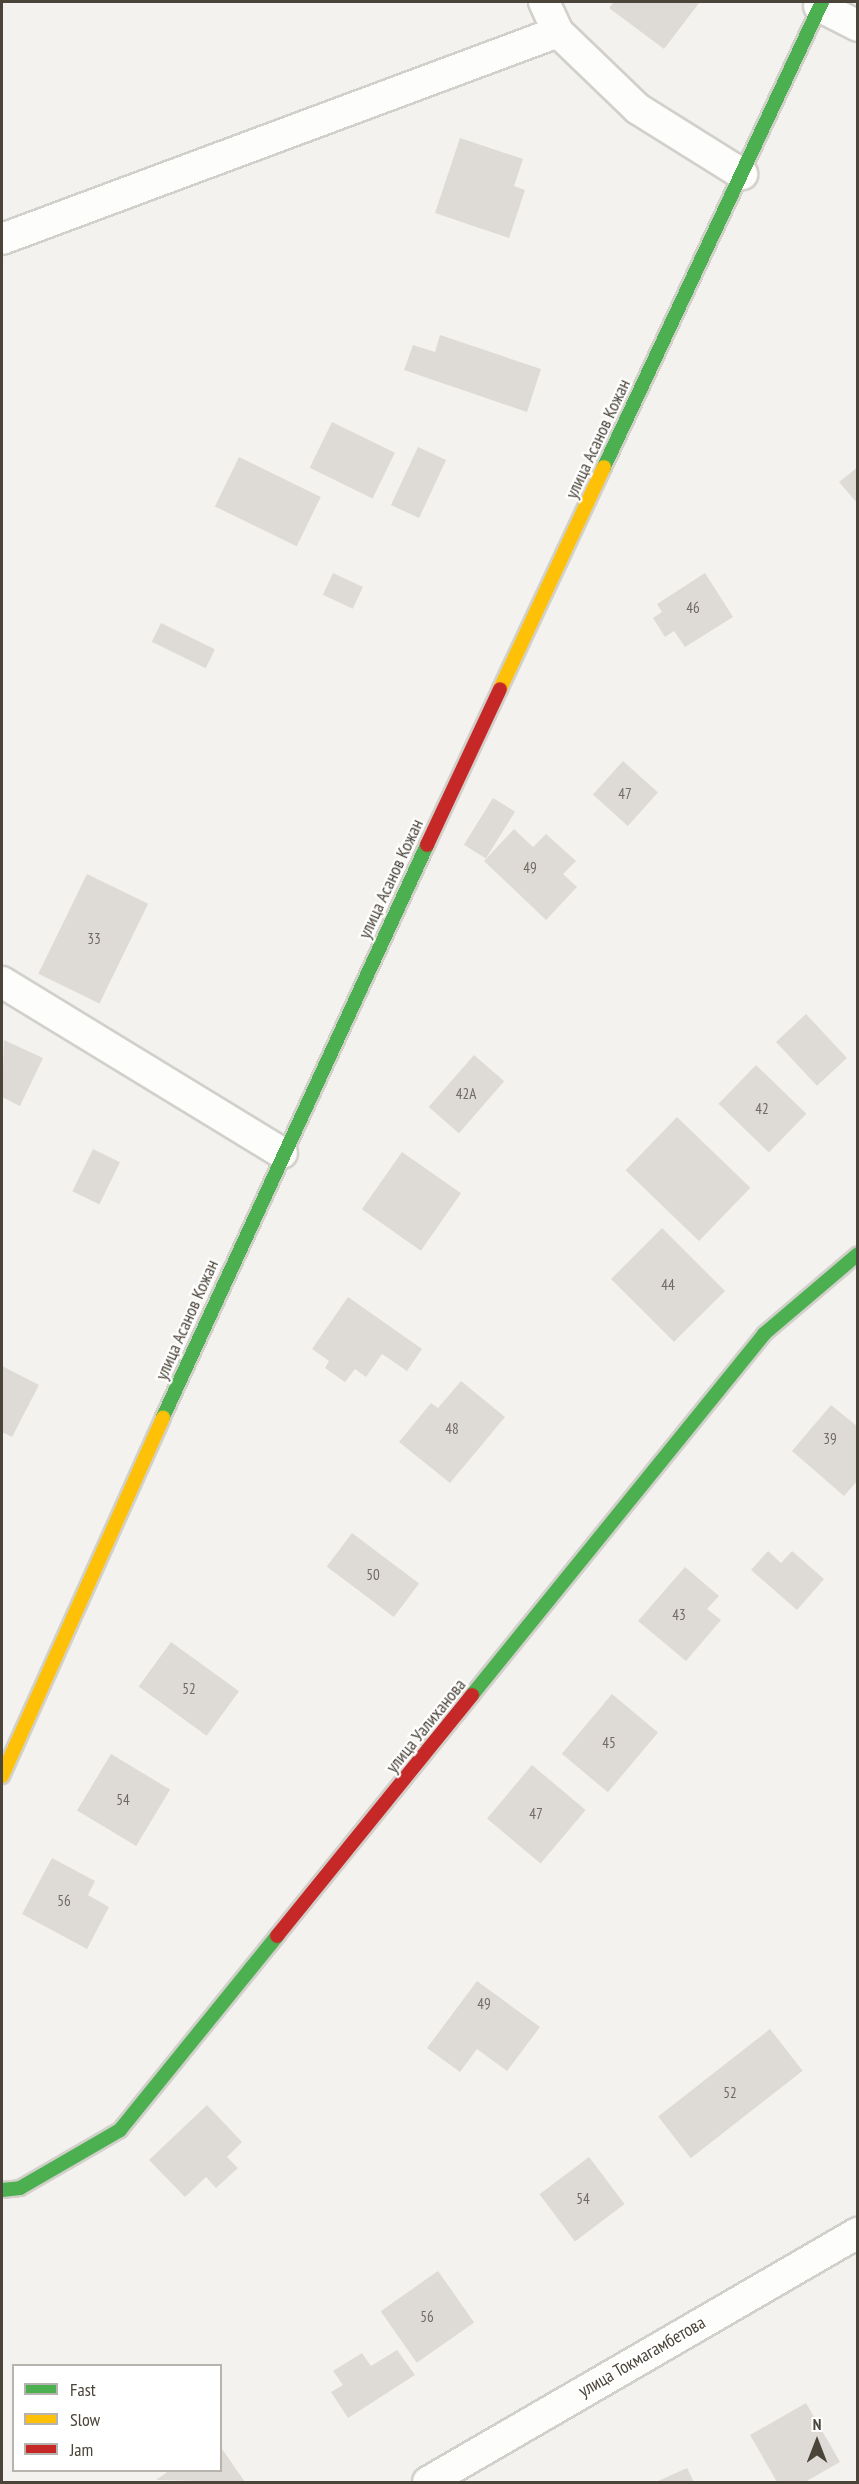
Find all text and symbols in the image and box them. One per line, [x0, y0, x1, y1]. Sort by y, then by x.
street label: улица Асанов Кожан [561, 376, 635, 502]
house number: 46 [686, 599, 700, 617]
house number: 47 [618, 785, 632, 803]
street label: улица Асанов Кожан [354, 816, 428, 942]
house number: 49 [523, 859, 537, 877]
house number: 33 [87, 930, 101, 948]
house number: 42А [456, 1085, 476, 1103]
house number: 42 [755, 1100, 769, 1118]
street label: улица Асанов Кожан [151, 1256, 223, 1384]
house number: 44 [661, 1276, 675, 1294]
house number: 48 [445, 1420, 459, 1438]
house number: 39 [823, 1430, 837, 1448]
house number: 50 [366, 1566, 380, 1584]
house number: 43 [672, 1606, 686, 1624]
street label: улица Уалиханова [381, 1674, 471, 1778]
house number: 52 [182, 1680, 196, 1698]
house number: 45 [602, 1734, 616, 1752]
house number: 54 [116, 1791, 130, 1809]
house number: 47 [529, 1805, 543, 1823]
house number: 56 [57, 1892, 71, 1910]
house number: 49 [477, 1995, 491, 2013]
house number: 52 [723, 2084, 737, 2102]
house number: 54 [576, 2190, 590, 2208]
house number: 56 [420, 2308, 434, 2326]
street label: улица Токмагамбетова [575, 2312, 709, 2402]
legend [12, 2364, 222, 2472]
text: Fast [70, 2378, 96, 2401]
text: Slow [70, 2408, 100, 2431]
north arrow [787, 2412, 847, 2472]
text: N [813, 2414, 821, 2434]
text: Jam [70, 2438, 93, 2461]

